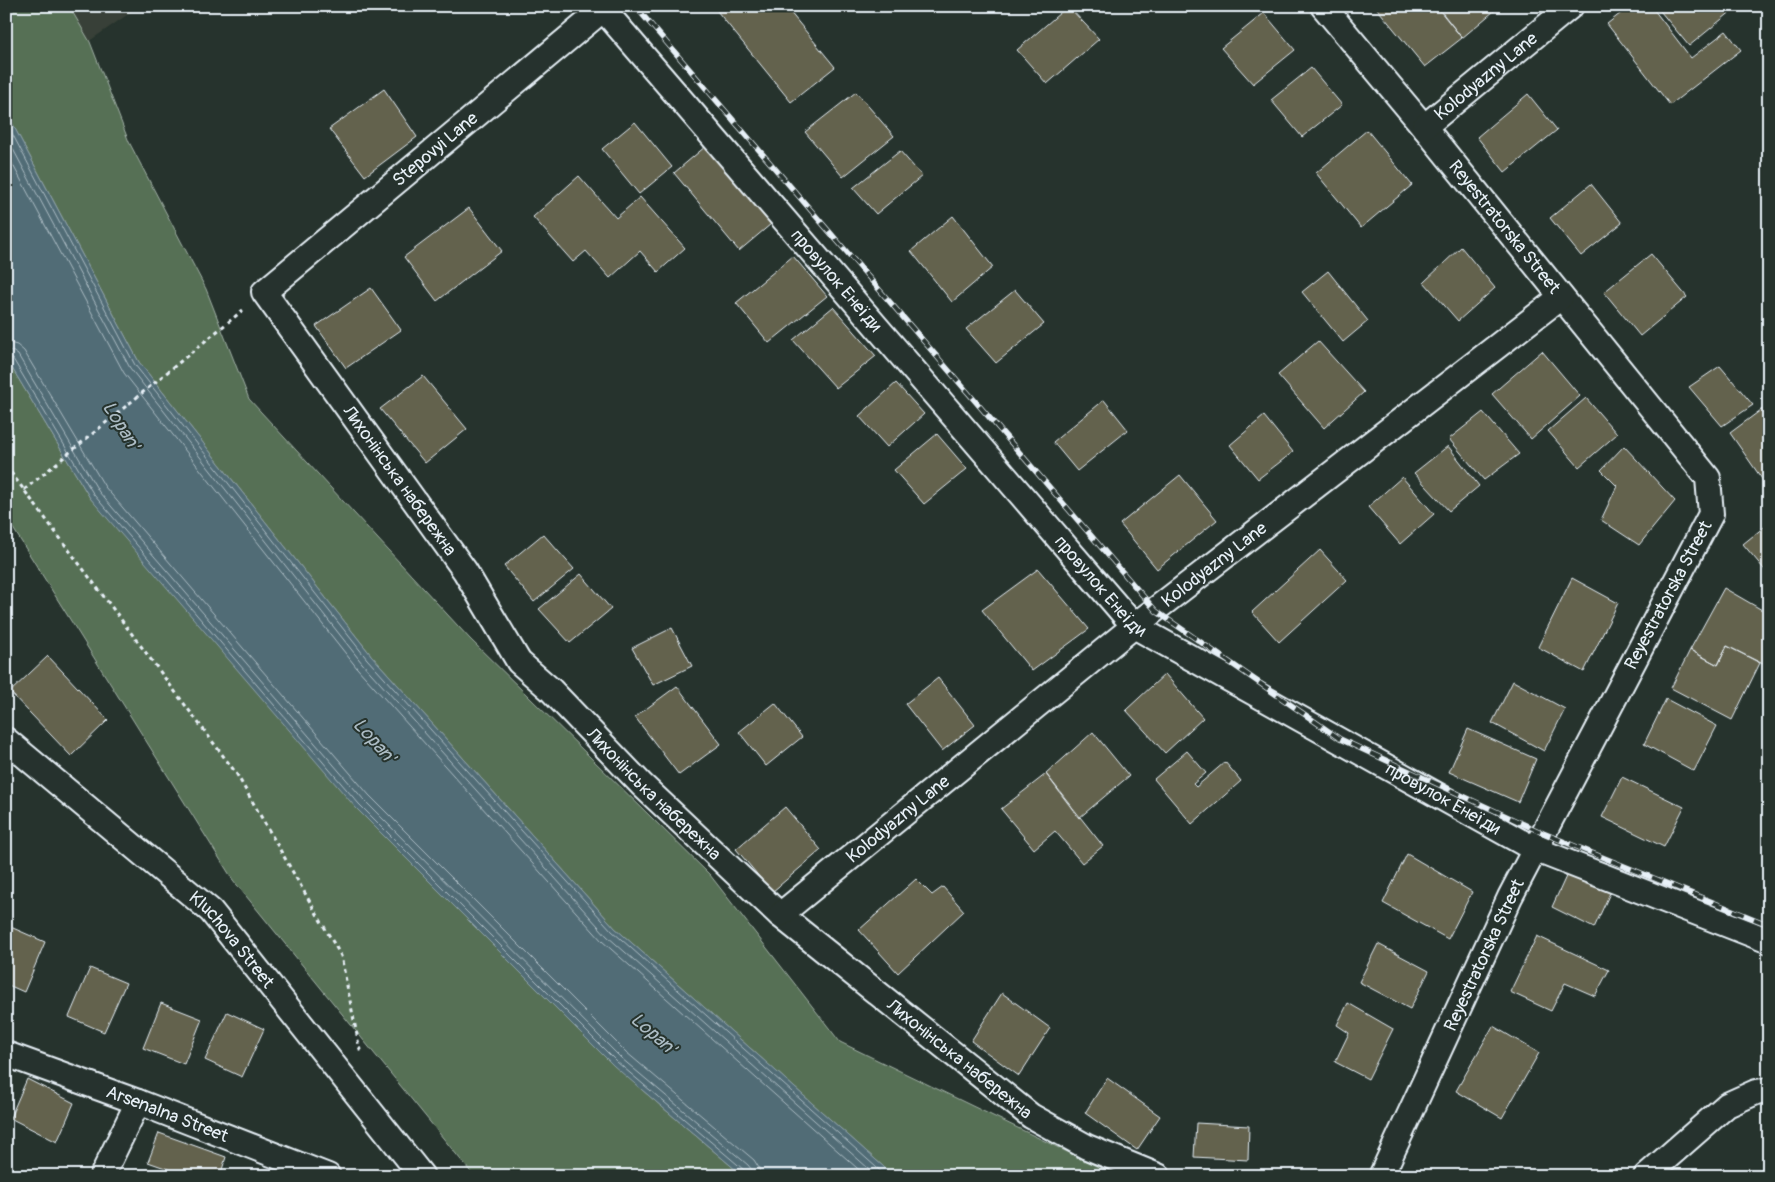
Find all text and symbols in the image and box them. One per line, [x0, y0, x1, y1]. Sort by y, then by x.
street label: Kolodyazny Lane [1430, 27, 1543, 126]
street label: Stepovyi Lane [388, 107, 483, 192]
street label: Reyestratorska Street [1443, 156, 1566, 299]
street label: провулок Енеїди [786, 225, 887, 337]
water label: Lopan' [97, 397, 147, 456]
street label: Лихонінська набережна [337, 400, 461, 561]
street label: Reyestratorska Street [1619, 516, 1718, 674]
street label: Kolodyazny Lane [1157, 517, 1272, 613]
street label: провулок Енеїди [1049, 531, 1150, 642]
water label: Lopan' [348, 713, 402, 770]
street label: Лихонінська набережна [581, 722, 726, 866]
street label: провулок Енеїди [1381, 757, 1505, 840]
street label: Kolodyazny Lane [841, 770, 955, 868]
street label: Reyestratorska Street [1439, 875, 1530, 1035]
street label: Kluchova Street [184, 886, 279, 994]
street label: Лихонінська набережна [881, 993, 1037, 1124]
water label: Lopan' [626, 1007, 683, 1062]
street label: Arsenalna Street [103, 1080, 232, 1148]

